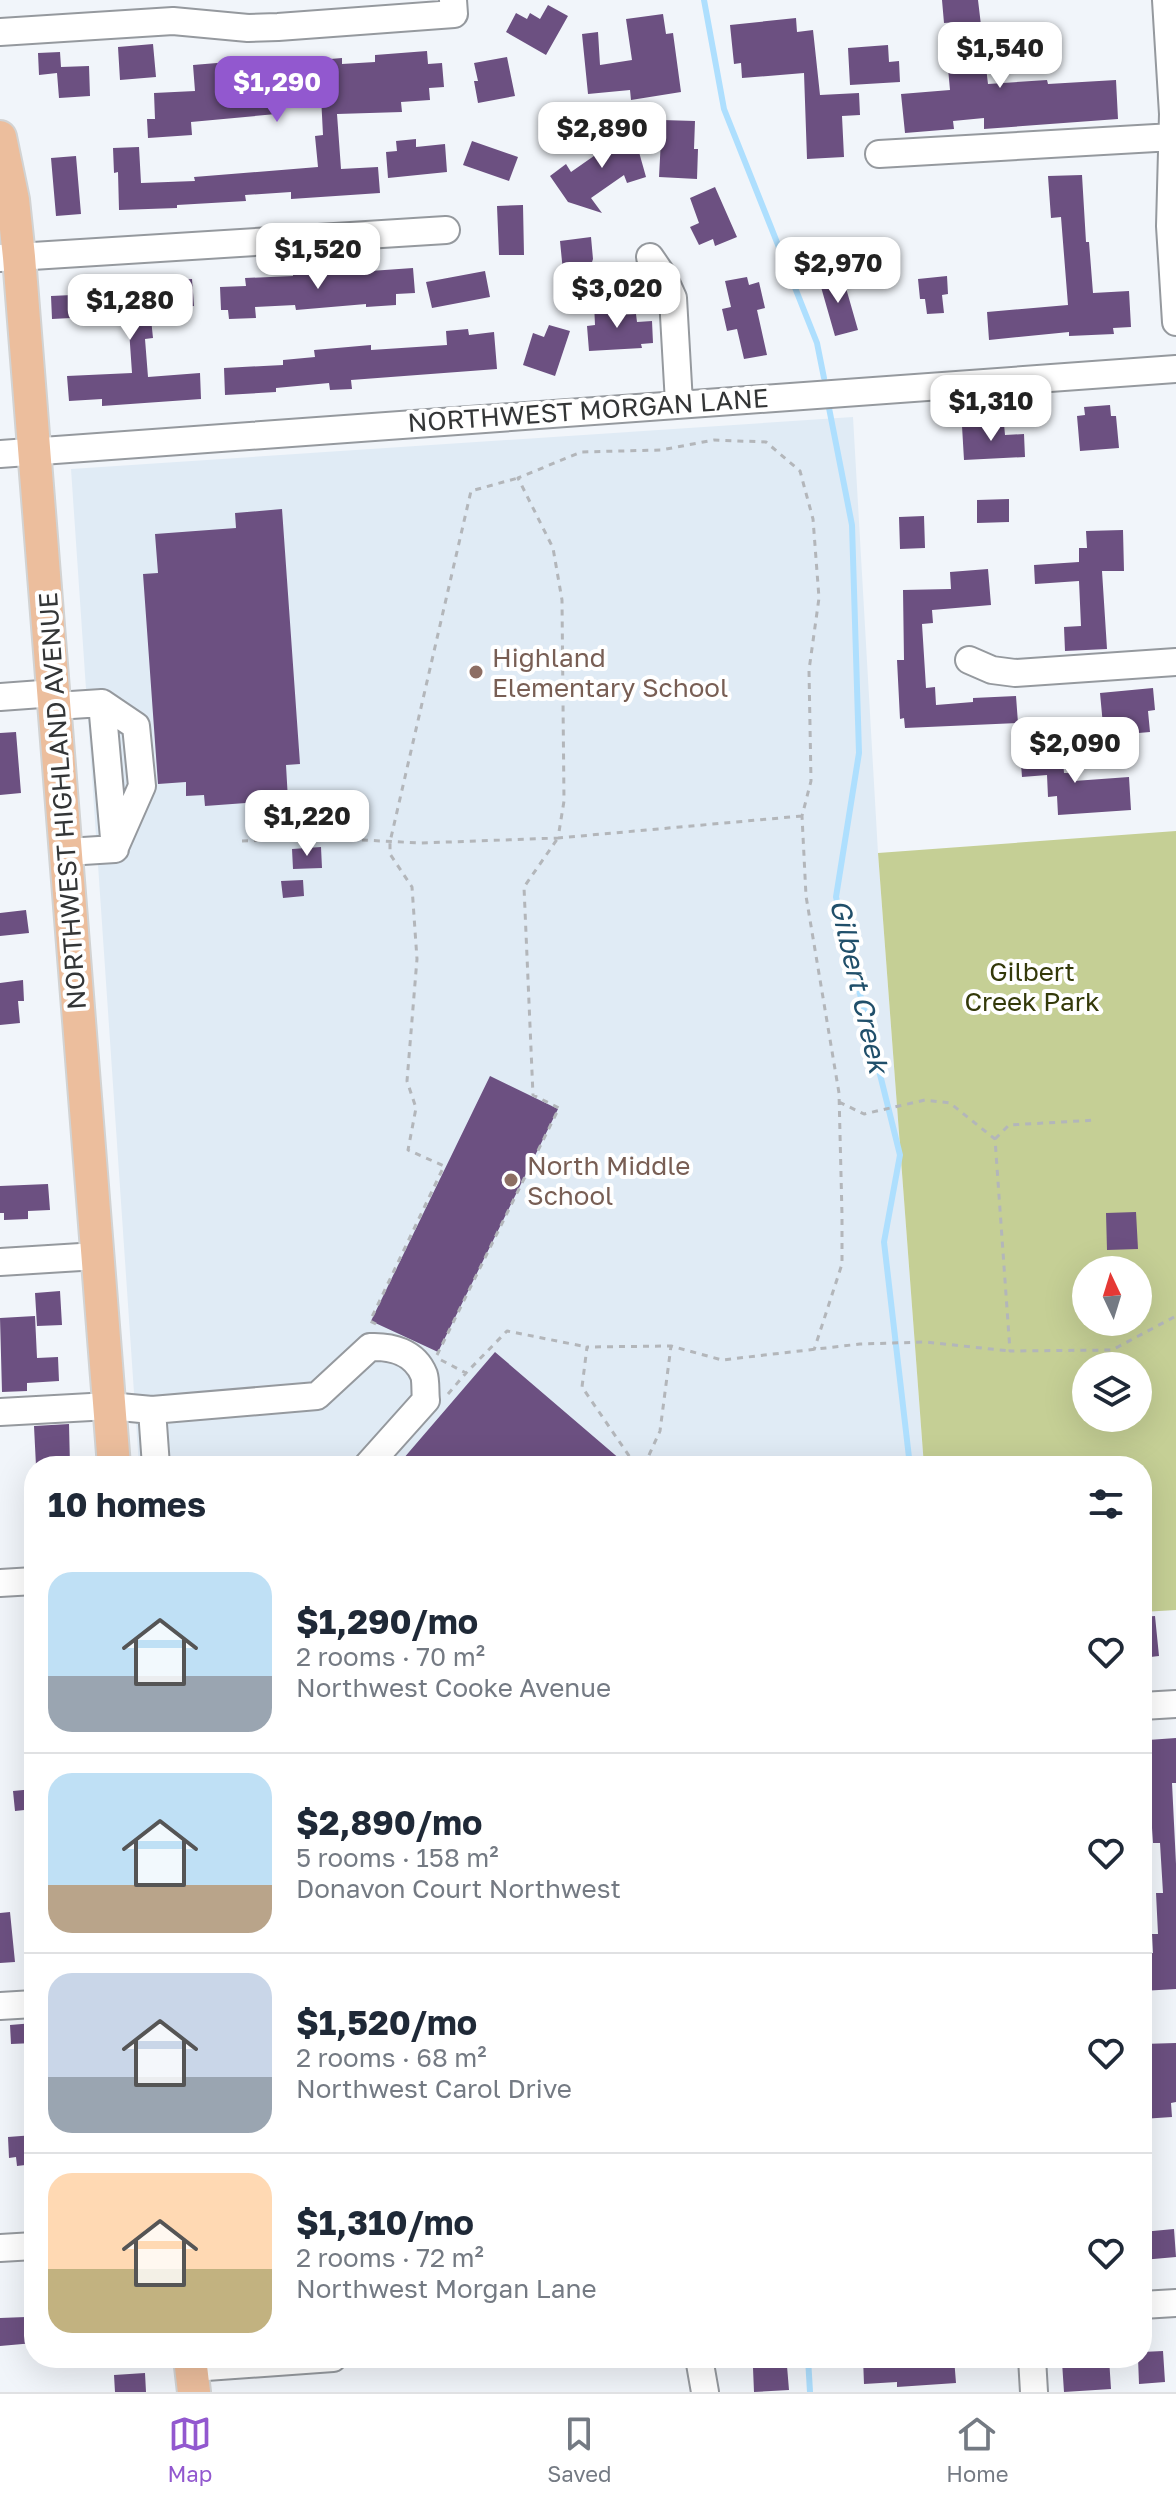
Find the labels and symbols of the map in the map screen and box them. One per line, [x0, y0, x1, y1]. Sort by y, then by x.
pin: $1,540 [935, 22, 1065, 90]
pin: $1,290 [212, 56, 342, 124]
pin: $2,890 [537, 102, 667, 170]
pin: $1,520 [253, 223, 383, 291]
pin: $2,970 [773, 237, 903, 305]
pin: $3,020 [552, 262, 682, 330]
pin: $1,280 [65, 274, 195, 342]
pin: $1,310 [926, 375, 1056, 443]
street label: NORTHWEST MORGAN LANE [407, 382, 769, 438]
street label: NORTHWEST HIGHLAND AVENUE [32, 591, 92, 1011]
place label: Highland Elementary School [492, 642, 728, 703]
marker: Highland Elementary School [467, 663, 485, 681]
pin: $2,090 [1010, 717, 1140, 785]
pin: $1,220 [242, 790, 372, 858]
water label: Gilbert Creek [824, 896, 897, 1079]
park label: Gilbert Creek Park [964, 956, 1100, 1017]
place label: North Middle School [527, 1150, 690, 1211]
marker: North Middle School [502, 1171, 520, 1189]
north arrow [1072, 1256, 1152, 1336]

